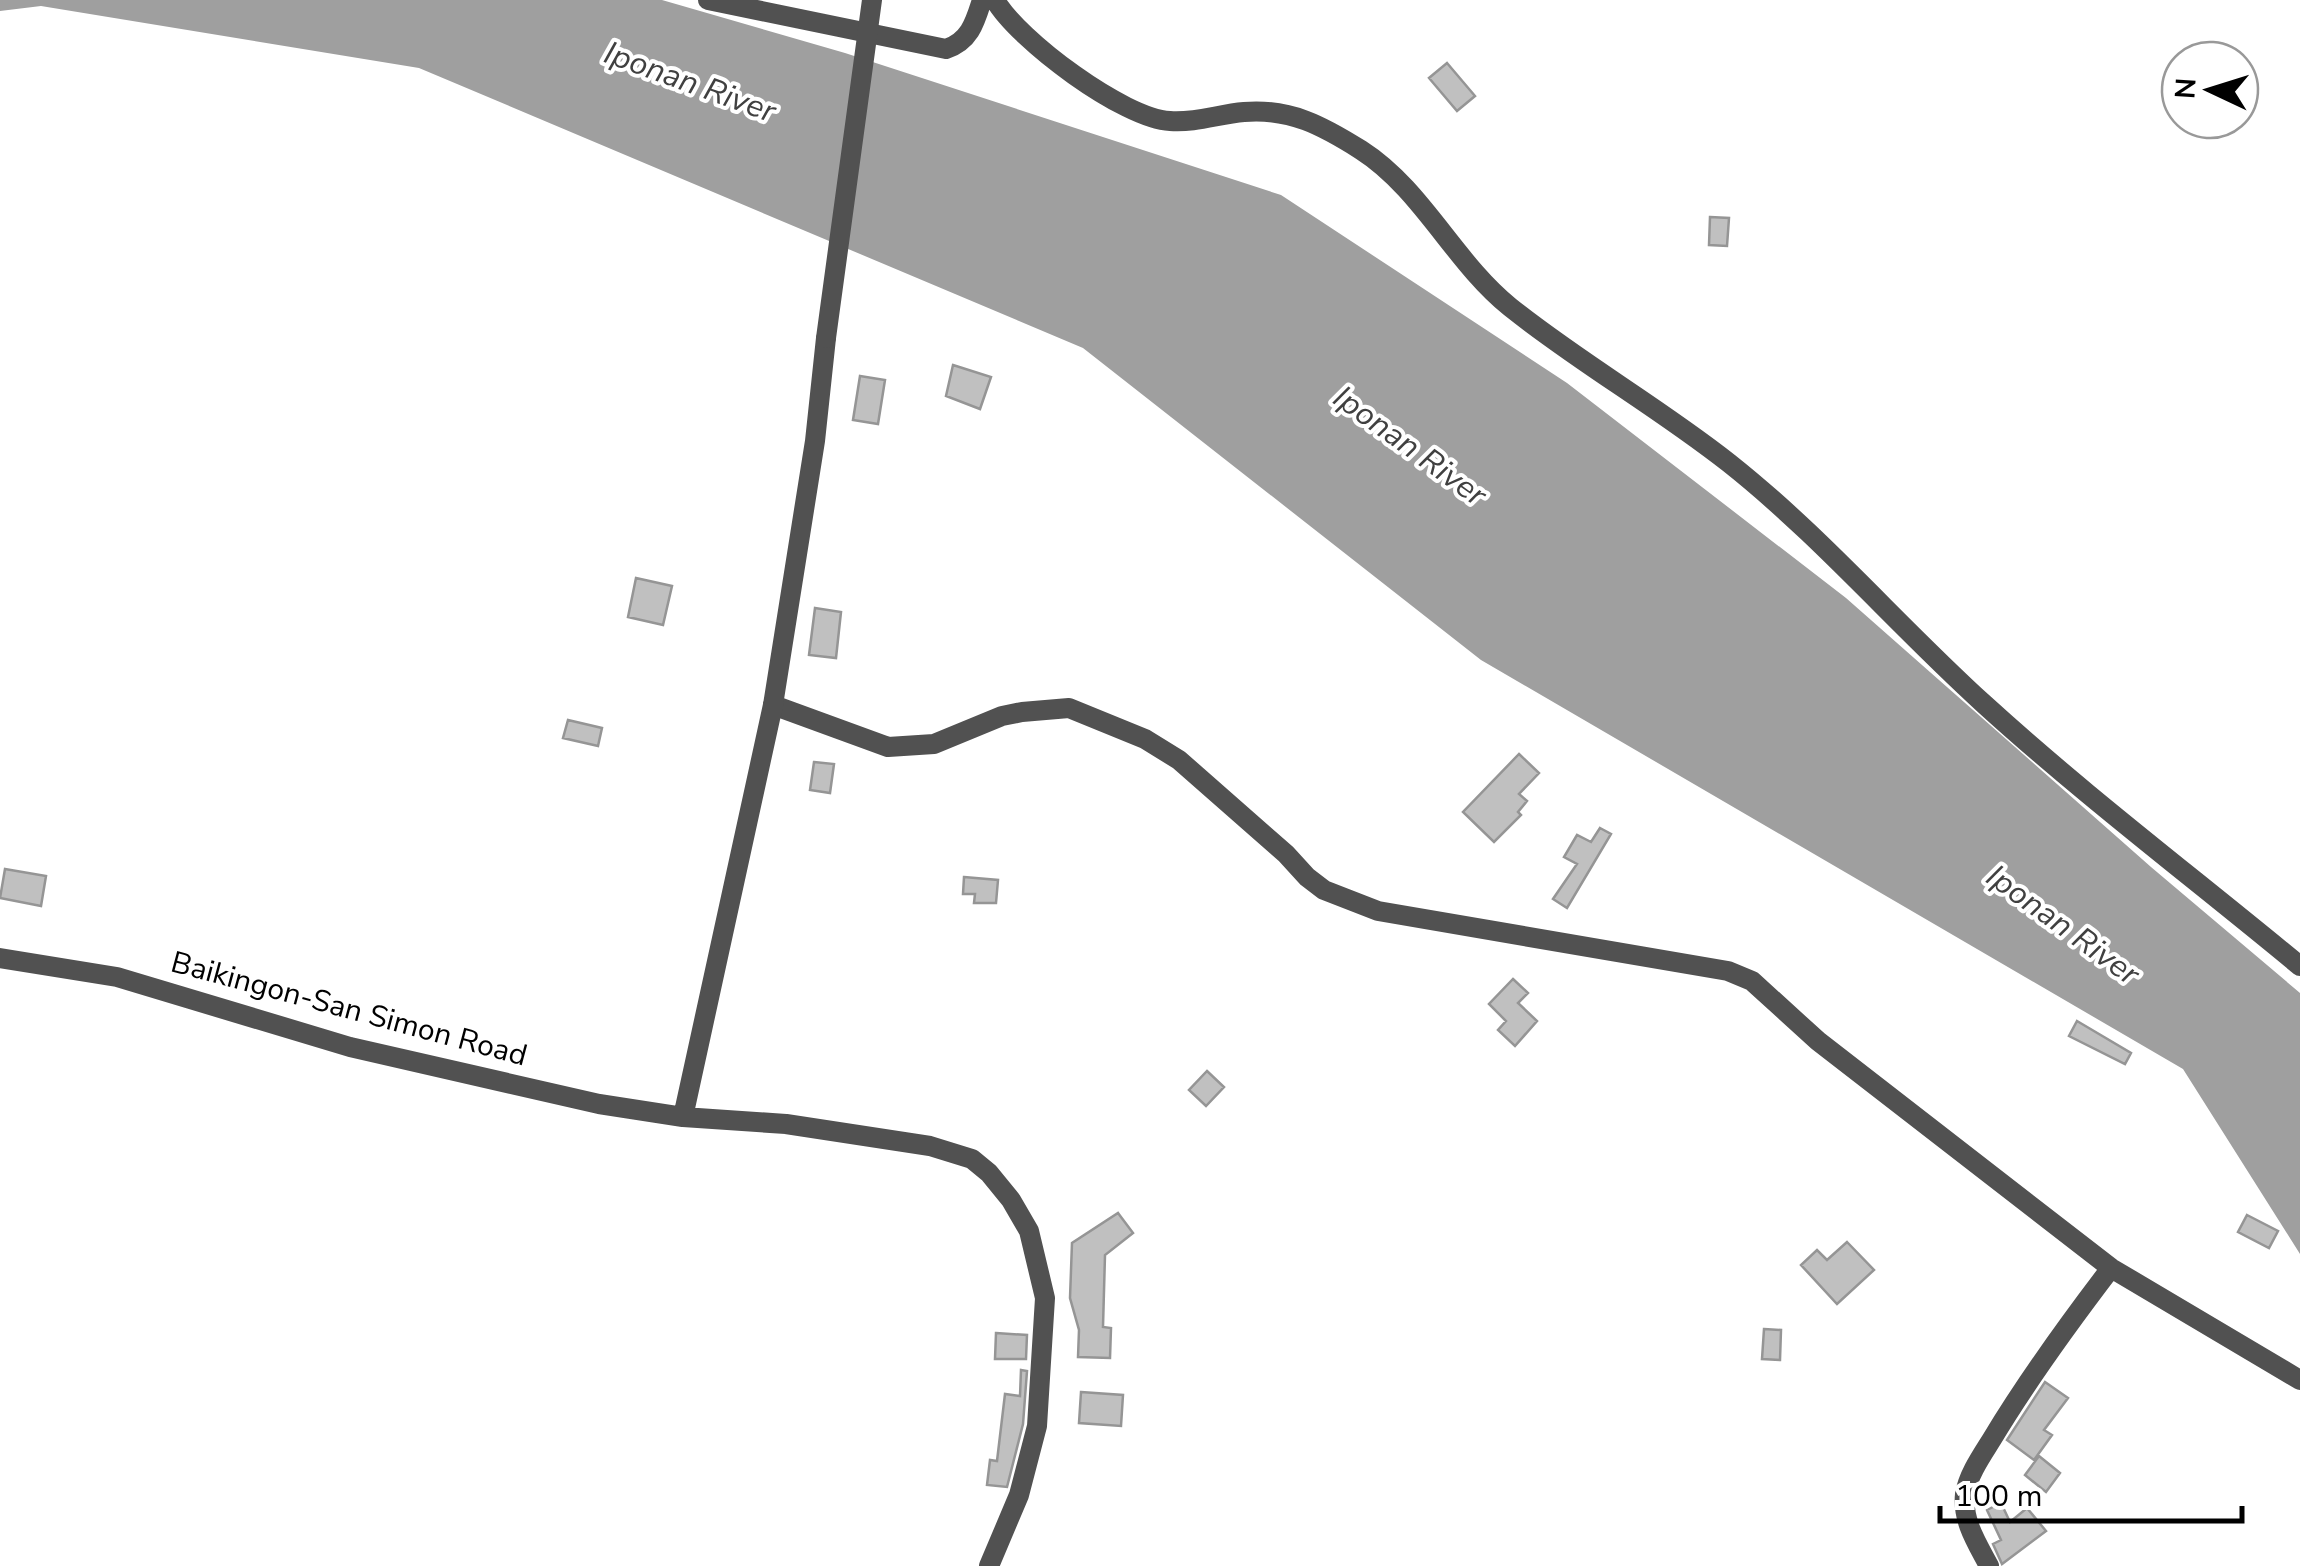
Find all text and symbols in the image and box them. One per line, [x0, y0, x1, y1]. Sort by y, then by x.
water label: Iponan River [598, 31, 783, 133]
north arrow [2160, 40, 2260, 140]
text: N [2166, 77, 2206, 100]
water label: Iponan River [1325, 376, 1497, 517]
water label: Iponan River [1978, 855, 2150, 996]
street label: Baikingon-San Simon Road [166, 942, 532, 1076]
scale bar [1940, 1461, 2242, 1523]
text: 100 m [1955, 1476, 2042, 1517]

